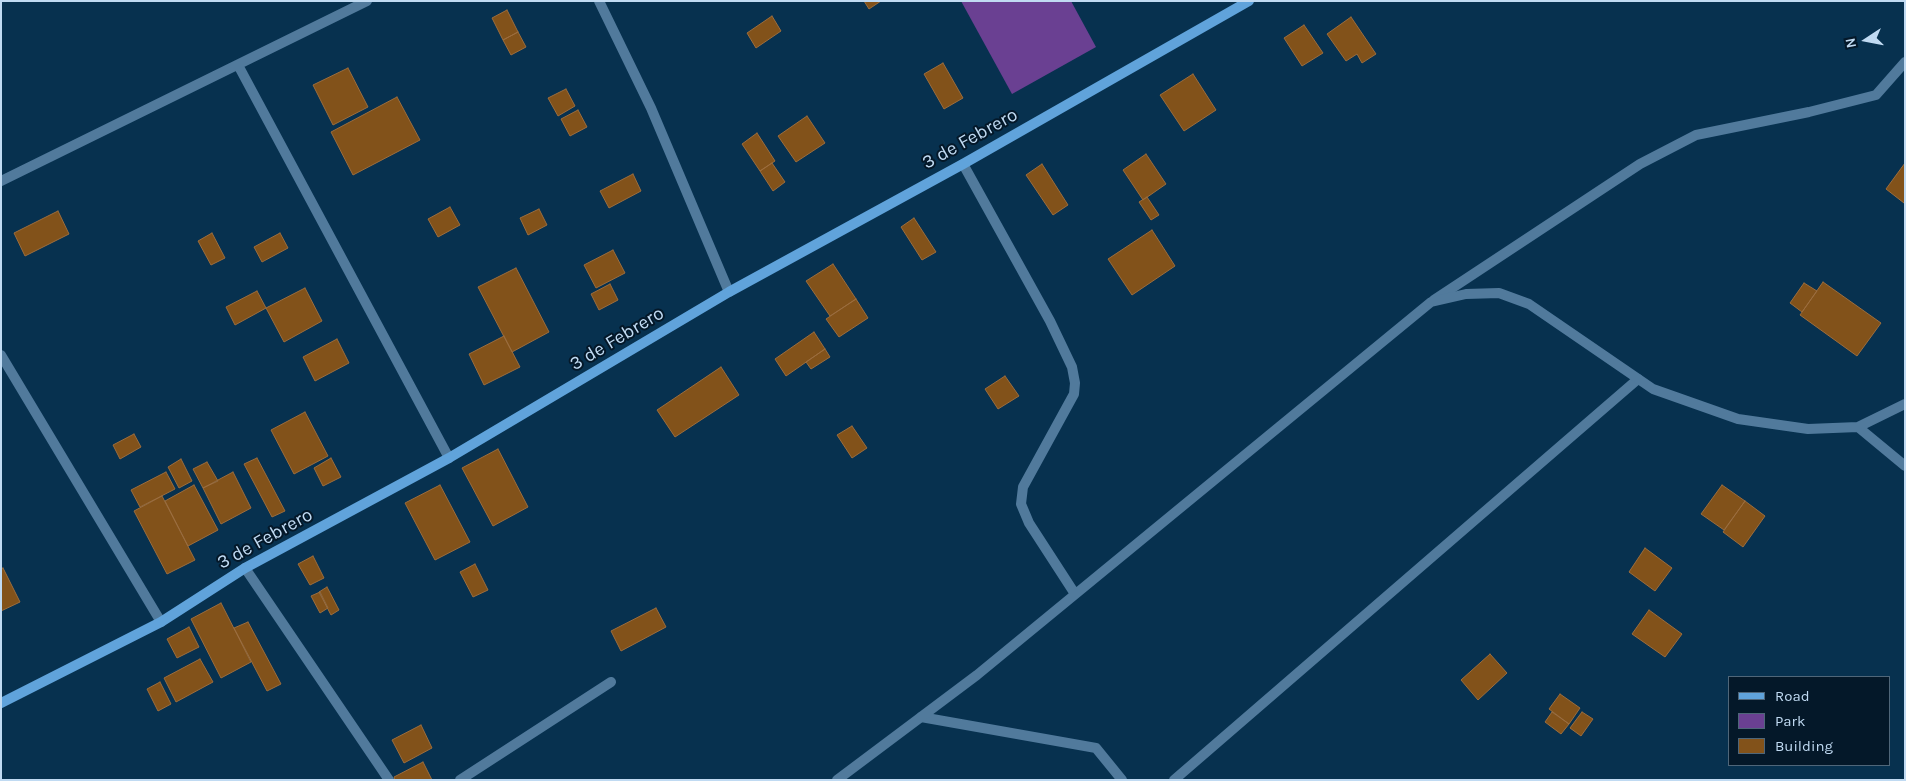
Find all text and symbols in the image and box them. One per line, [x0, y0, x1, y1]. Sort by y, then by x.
north arrow [1841, 15, 1891, 65]
text: N [1841, 36, 1860, 50]
street label: 3 de Febrero [918, 103, 1022, 175]
street label: 3 de Febrero [566, 302, 668, 376]
street label: 3 de Febrero [213, 503, 317, 575]
legend [1728, 676, 1891, 766]
text: Road [1775, 687, 1810, 705]
text: Park [1775, 712, 1805, 730]
text: Building [1775, 737, 1833, 755]

